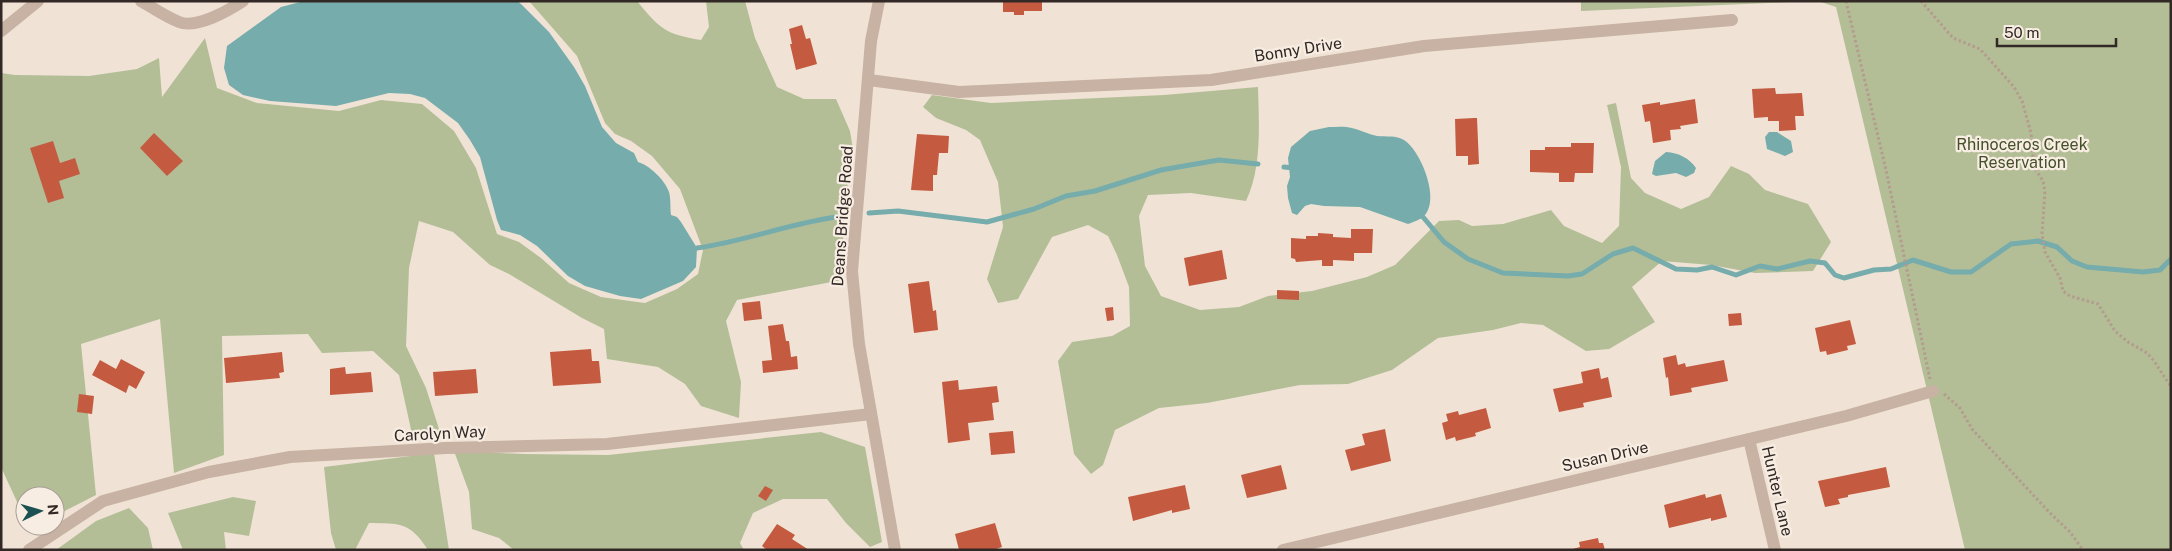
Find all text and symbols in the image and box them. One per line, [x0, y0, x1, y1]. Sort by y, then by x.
scale bar [1997, 15, 2116, 47]
text: 50 m [2004, 24, 2039, 41]
street label: Bonny Drive [1253, 33, 1343, 66]
park label: Rhinoceros Creek Reservation [1956, 135, 2088, 172]
street label: Deans Bridge Road [828, 145, 857, 287]
street label: Carolyn Way [393, 422, 487, 445]
street label: Susan Drive [1560, 437, 1650, 476]
street label: Hunter Lane [1758, 444, 1797, 538]
north arrow [15, 486, 65, 536]
text: N [45, 504, 61, 516]

